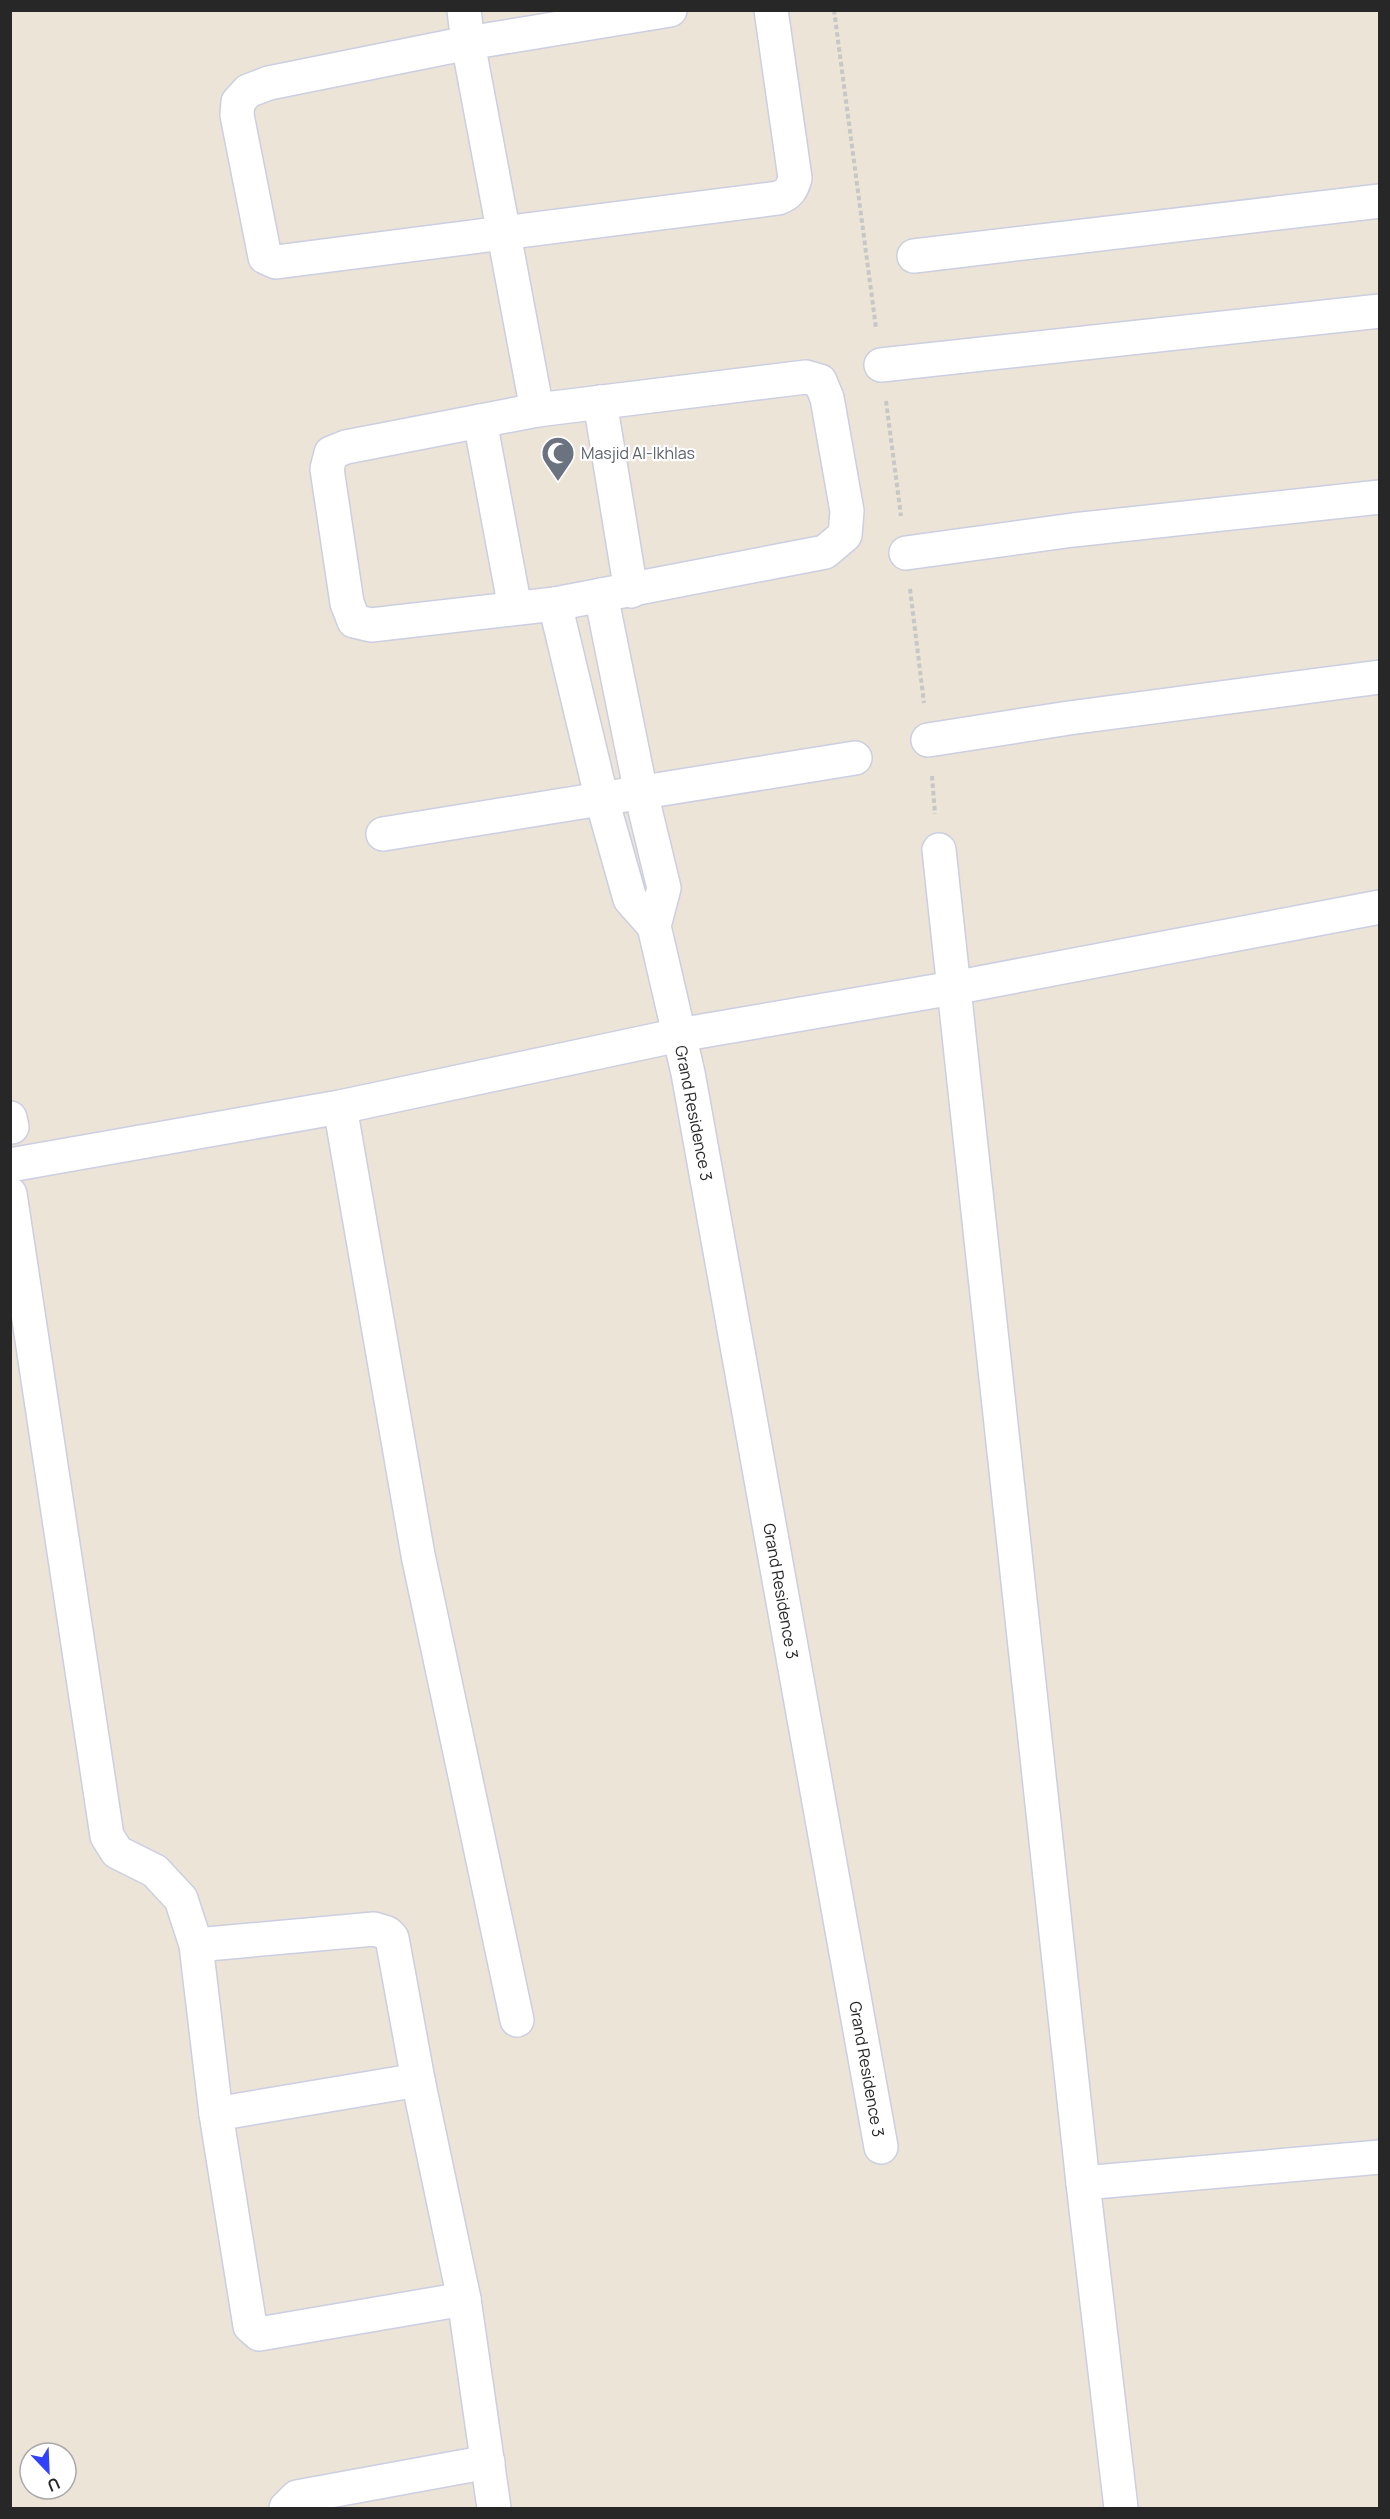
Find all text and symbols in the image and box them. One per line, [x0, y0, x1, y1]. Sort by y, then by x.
mosque icon: Masjid Al-Ikhlas [540, 435, 576, 482]
place label: Masjid Al-Ikhlas [581, 442, 695, 464]
street label: Grand Residence 3 [670, 1043, 718, 1183]
street label: Grand Residence 3 [758, 1521, 804, 1661]
street label: Grand Residence 3 [844, 1999, 890, 2139]
north arrow [18, 2441, 78, 2501]
text: U [44, 2472, 63, 2497]

